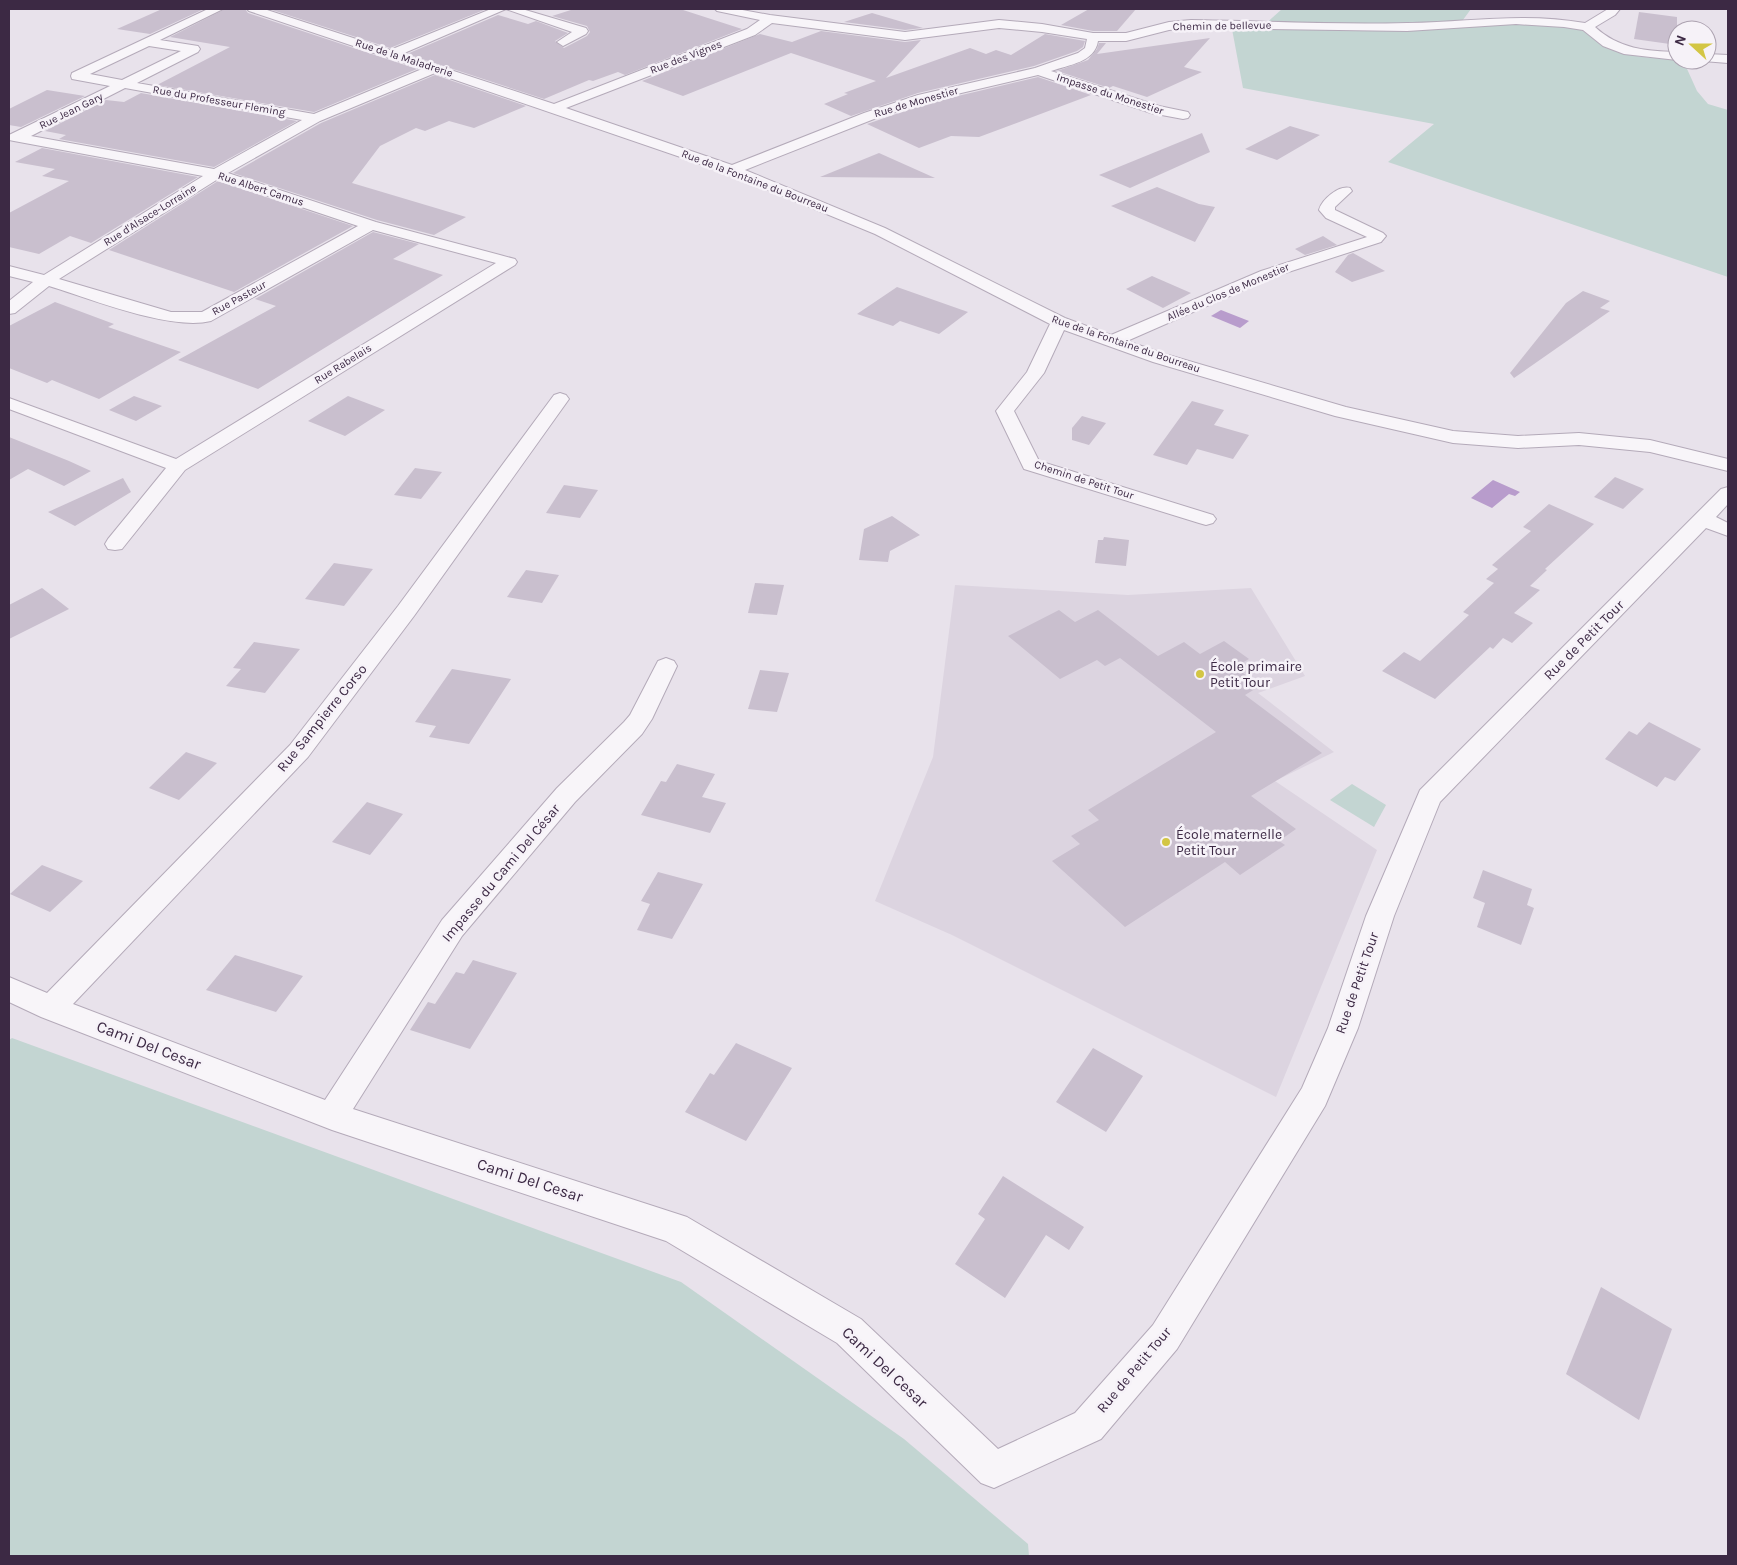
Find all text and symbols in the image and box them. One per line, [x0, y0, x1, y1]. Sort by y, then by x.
street label: Chemin de bellevue [1173, 19, 1272, 33]
north arrow [1667, 20, 1717, 70]
text: N [1671, 33, 1690, 48]
street label: Rue de la Maladrerie [354, 36, 455, 80]
street label: Rue des Vignes [648, 37, 724, 77]
street label: Impasse du Monestier [1055, 71, 1165, 117]
street label: Rue du Professeur Fleming [152, 83, 287, 119]
street label: Rue de Monestier [872, 84, 960, 120]
street label: Rue Jean Gary [37, 90, 105, 132]
street label: Rue de la Fontaine du Bourreau [680, 147, 830, 215]
street label: Rue Albert Camus [216, 169, 306, 209]
street label: Rue d'Alsace-Lorraine [101, 181, 199, 249]
street label: Allée du Clos de Monestier [1165, 260, 1291, 324]
street label: Rue Pasteur [210, 278, 268, 318]
street label: Rue de la Fontaine du Bourreau [1050, 312, 1202, 376]
street label: Rue Rabelais [312, 341, 374, 387]
street label: Chemin de Petit Tour [1033, 458, 1135, 502]
street label: Rue de Petit Tour [1540, 596, 1628, 684]
place label: École primaire Petit Tour [1210, 657, 1302, 691]
street label: Rue Sampierre Corso [273, 661, 371, 775]
marker: École primaire Petit Tour [1194, 668, 1206, 680]
street label: Impasse du Cami Del César [438, 800, 564, 945]
place label: École maternelle Petit Tour [1176, 825, 1282, 859]
marker: École maternelle Petit Tour [1160, 836, 1172, 848]
street label: Rue de Petit Tour [1332, 929, 1383, 1036]
street label: Cami Del Cesar [94, 1016, 204, 1074]
street label: Cami Del Cesar [475, 1154, 586, 1206]
street label: Cami Del Cesar [838, 1322, 932, 1412]
street label: Rue de Petit Tour [1093, 1323, 1175, 1416]

